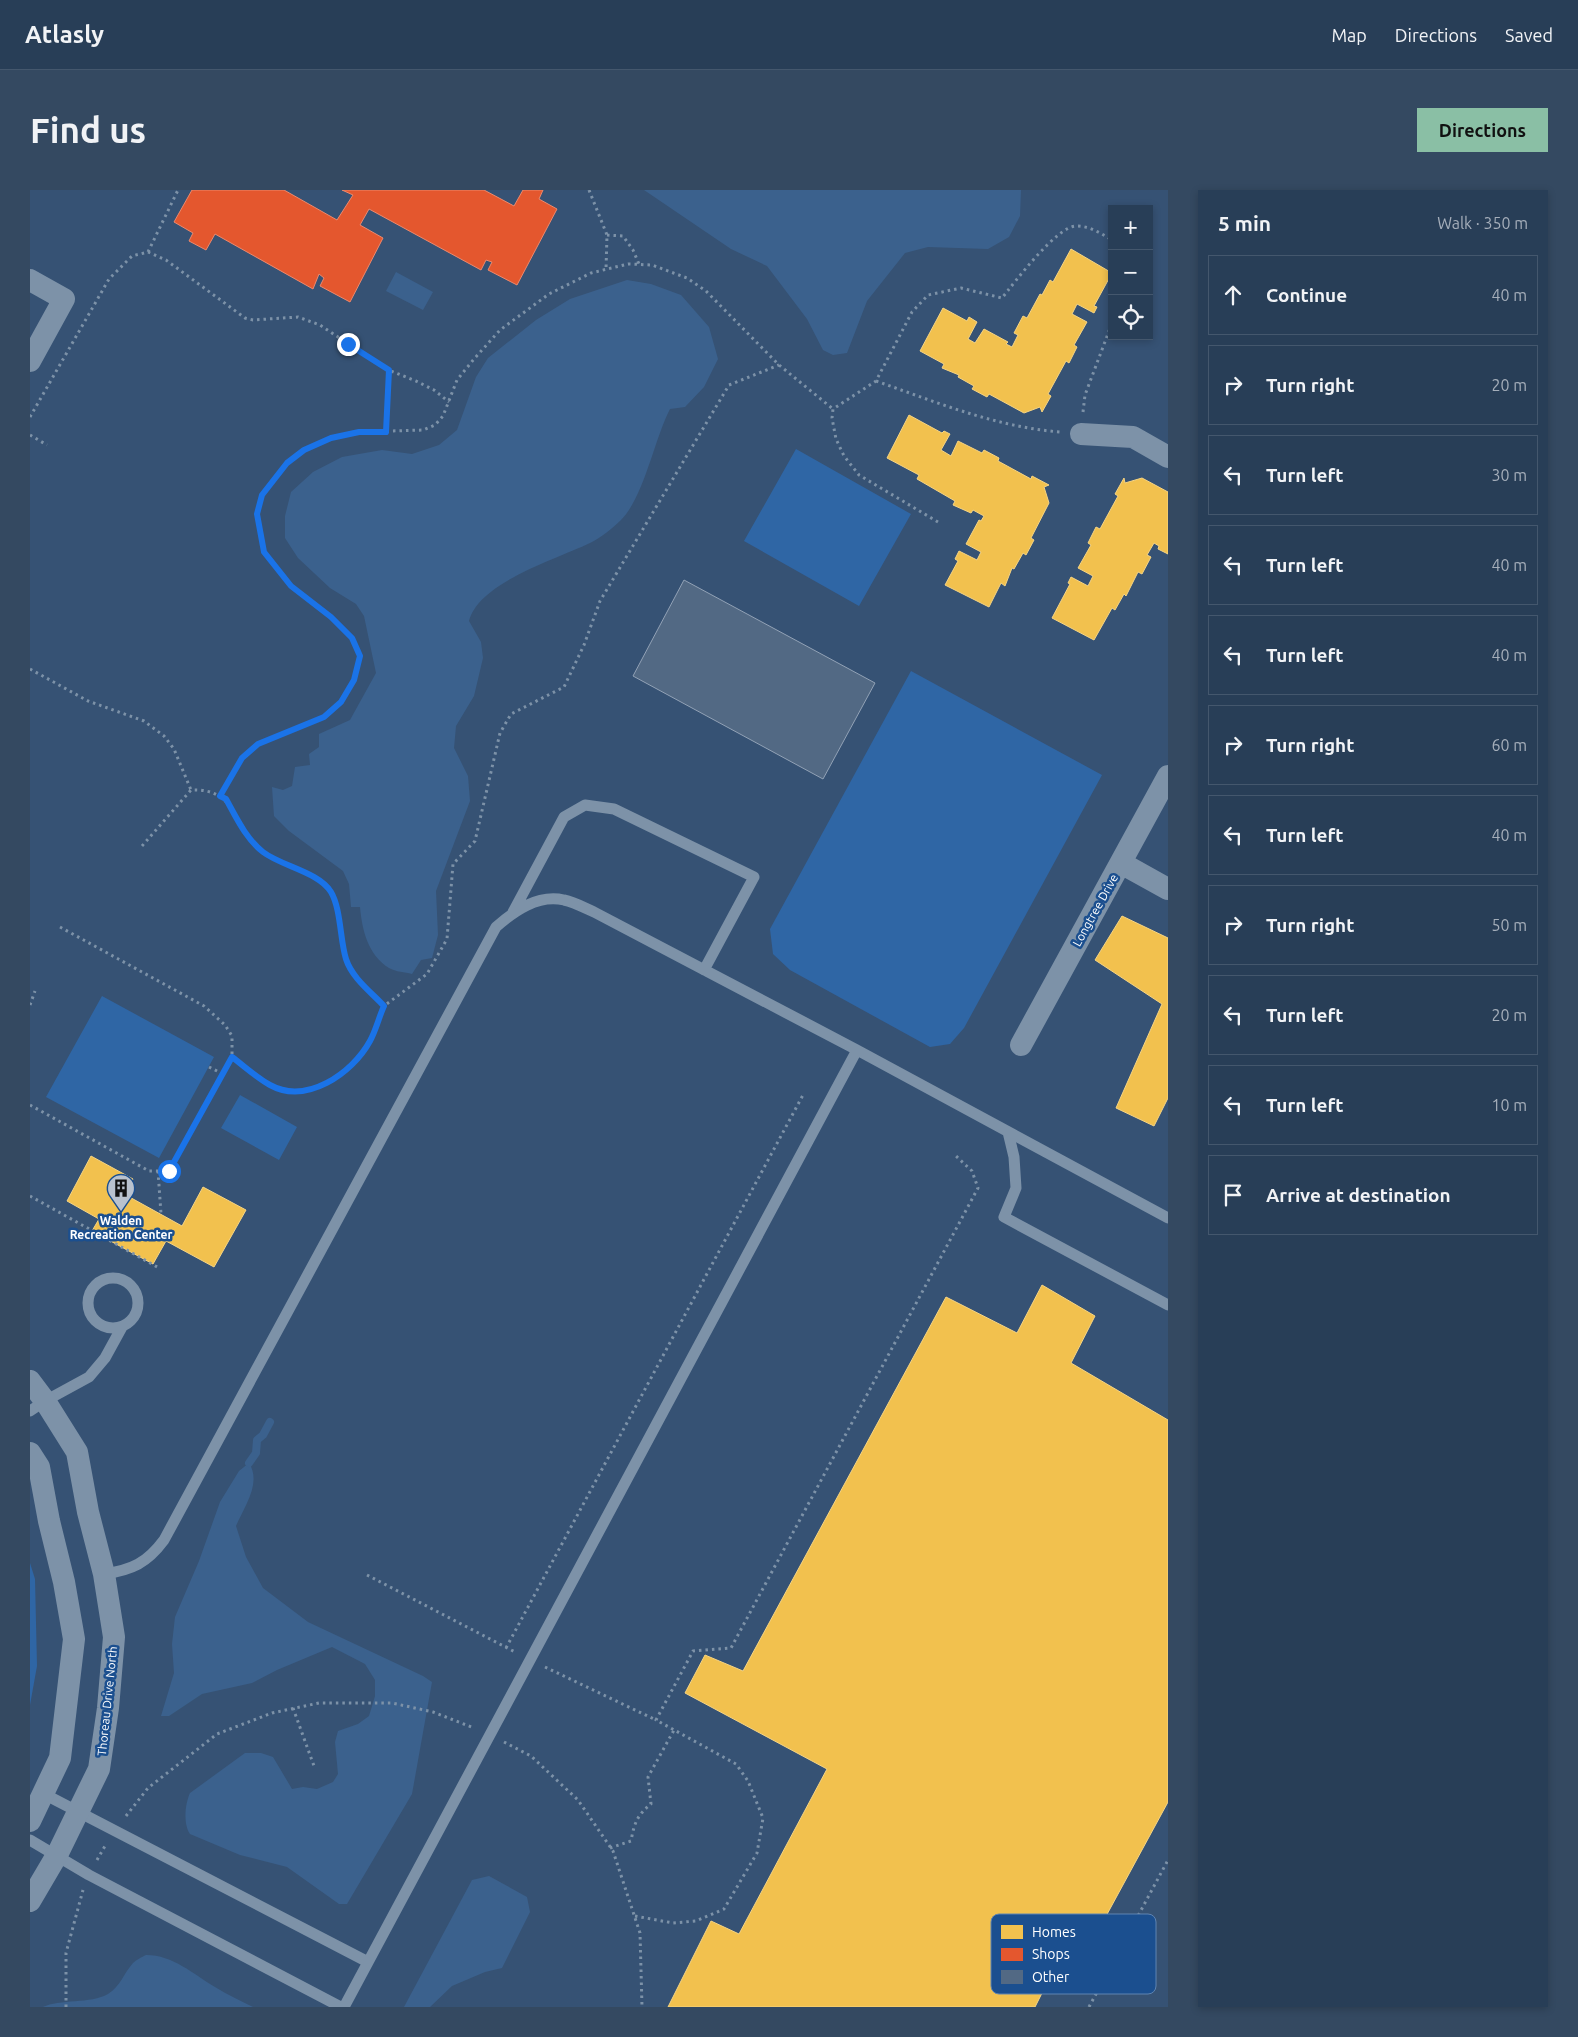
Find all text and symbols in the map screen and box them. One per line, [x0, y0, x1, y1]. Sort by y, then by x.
text: Atlasly [25, 21, 104, 48]
text: Map [1331, 25, 1367, 45]
text: Directions [1395, 25, 1477, 45]
text: Saved [1505, 25, 1553, 45]
button: Directions [1417, 108, 1548, 152]
text: Find us [30, 110, 146, 150]
map controls [1108, 205, 1153, 340]
button: + [1108, 205, 1153, 250]
text: 5 min [1218, 211, 1271, 235]
text: Walk · 350 m [1437, 214, 1528, 232]
button: − [1108, 250, 1153, 295]
icon: ahead [1219, 281, 1247, 309]
text: Continue [1266, 284, 1347, 306]
text: 40 m [1491, 286, 1527, 304]
button: locate [1108, 295, 1153, 340]
route end [337, 333, 360, 356]
icon: right [1219, 371, 1247, 399]
text: Turn right [1266, 374, 1354, 396]
text: 20 m [1491, 376, 1527, 394]
icon: left [1219, 461, 1247, 489]
text: Turn left [1266, 464, 1344, 486]
text: 30 m [1491, 466, 1527, 484]
icon: left [1219, 551, 1247, 579]
text: Turn left [1266, 554, 1344, 576]
text: 40 m [1491, 556, 1527, 574]
icon: left [1219, 641, 1247, 669]
text: Turn left [1266, 644, 1344, 666]
text: 40 m [1491, 646, 1527, 664]
icon: right [1219, 731, 1247, 759]
text: Turn right [1266, 734, 1354, 756]
text: 60 m [1491, 736, 1527, 754]
icon: left [1219, 821, 1247, 849]
text: Turn left [1266, 824, 1344, 846]
text: 40 m [1491, 826, 1527, 844]
street label: Longtree Drive [1070, 872, 1120, 948]
icon: right [1219, 911, 1247, 939]
text: Turn right [1266, 914, 1354, 936]
text: 50 m [1491, 916, 1527, 934]
icon: left [1219, 1001, 1247, 1029]
text: Turn left [1266, 1004, 1344, 1026]
text: 20 m [1491, 1006, 1527, 1024]
icon: left [1219, 1091, 1247, 1119]
text: Turn left [1266, 1094, 1344, 1116]
text: 10 m [1491, 1096, 1527, 1114]
route start [158, 1160, 181, 1183]
building icon: Walden Recreation Center [106, 1173, 136, 1212]
icon: arrive [1219, 1181, 1247, 1209]
text: Arrive at destination [1266, 1184, 1451, 1206]
place label: Walden Recreation Center [70, 1214, 172, 1241]
street label: Thoreau Drive North [95, 1645, 119, 1757]
legend [991, 1914, 1156, 1994]
text: Homes [1032, 1924, 1076, 1940]
text: Shops [1032, 1946, 1070, 1962]
text: Other [1032, 1969, 1070, 1985]

